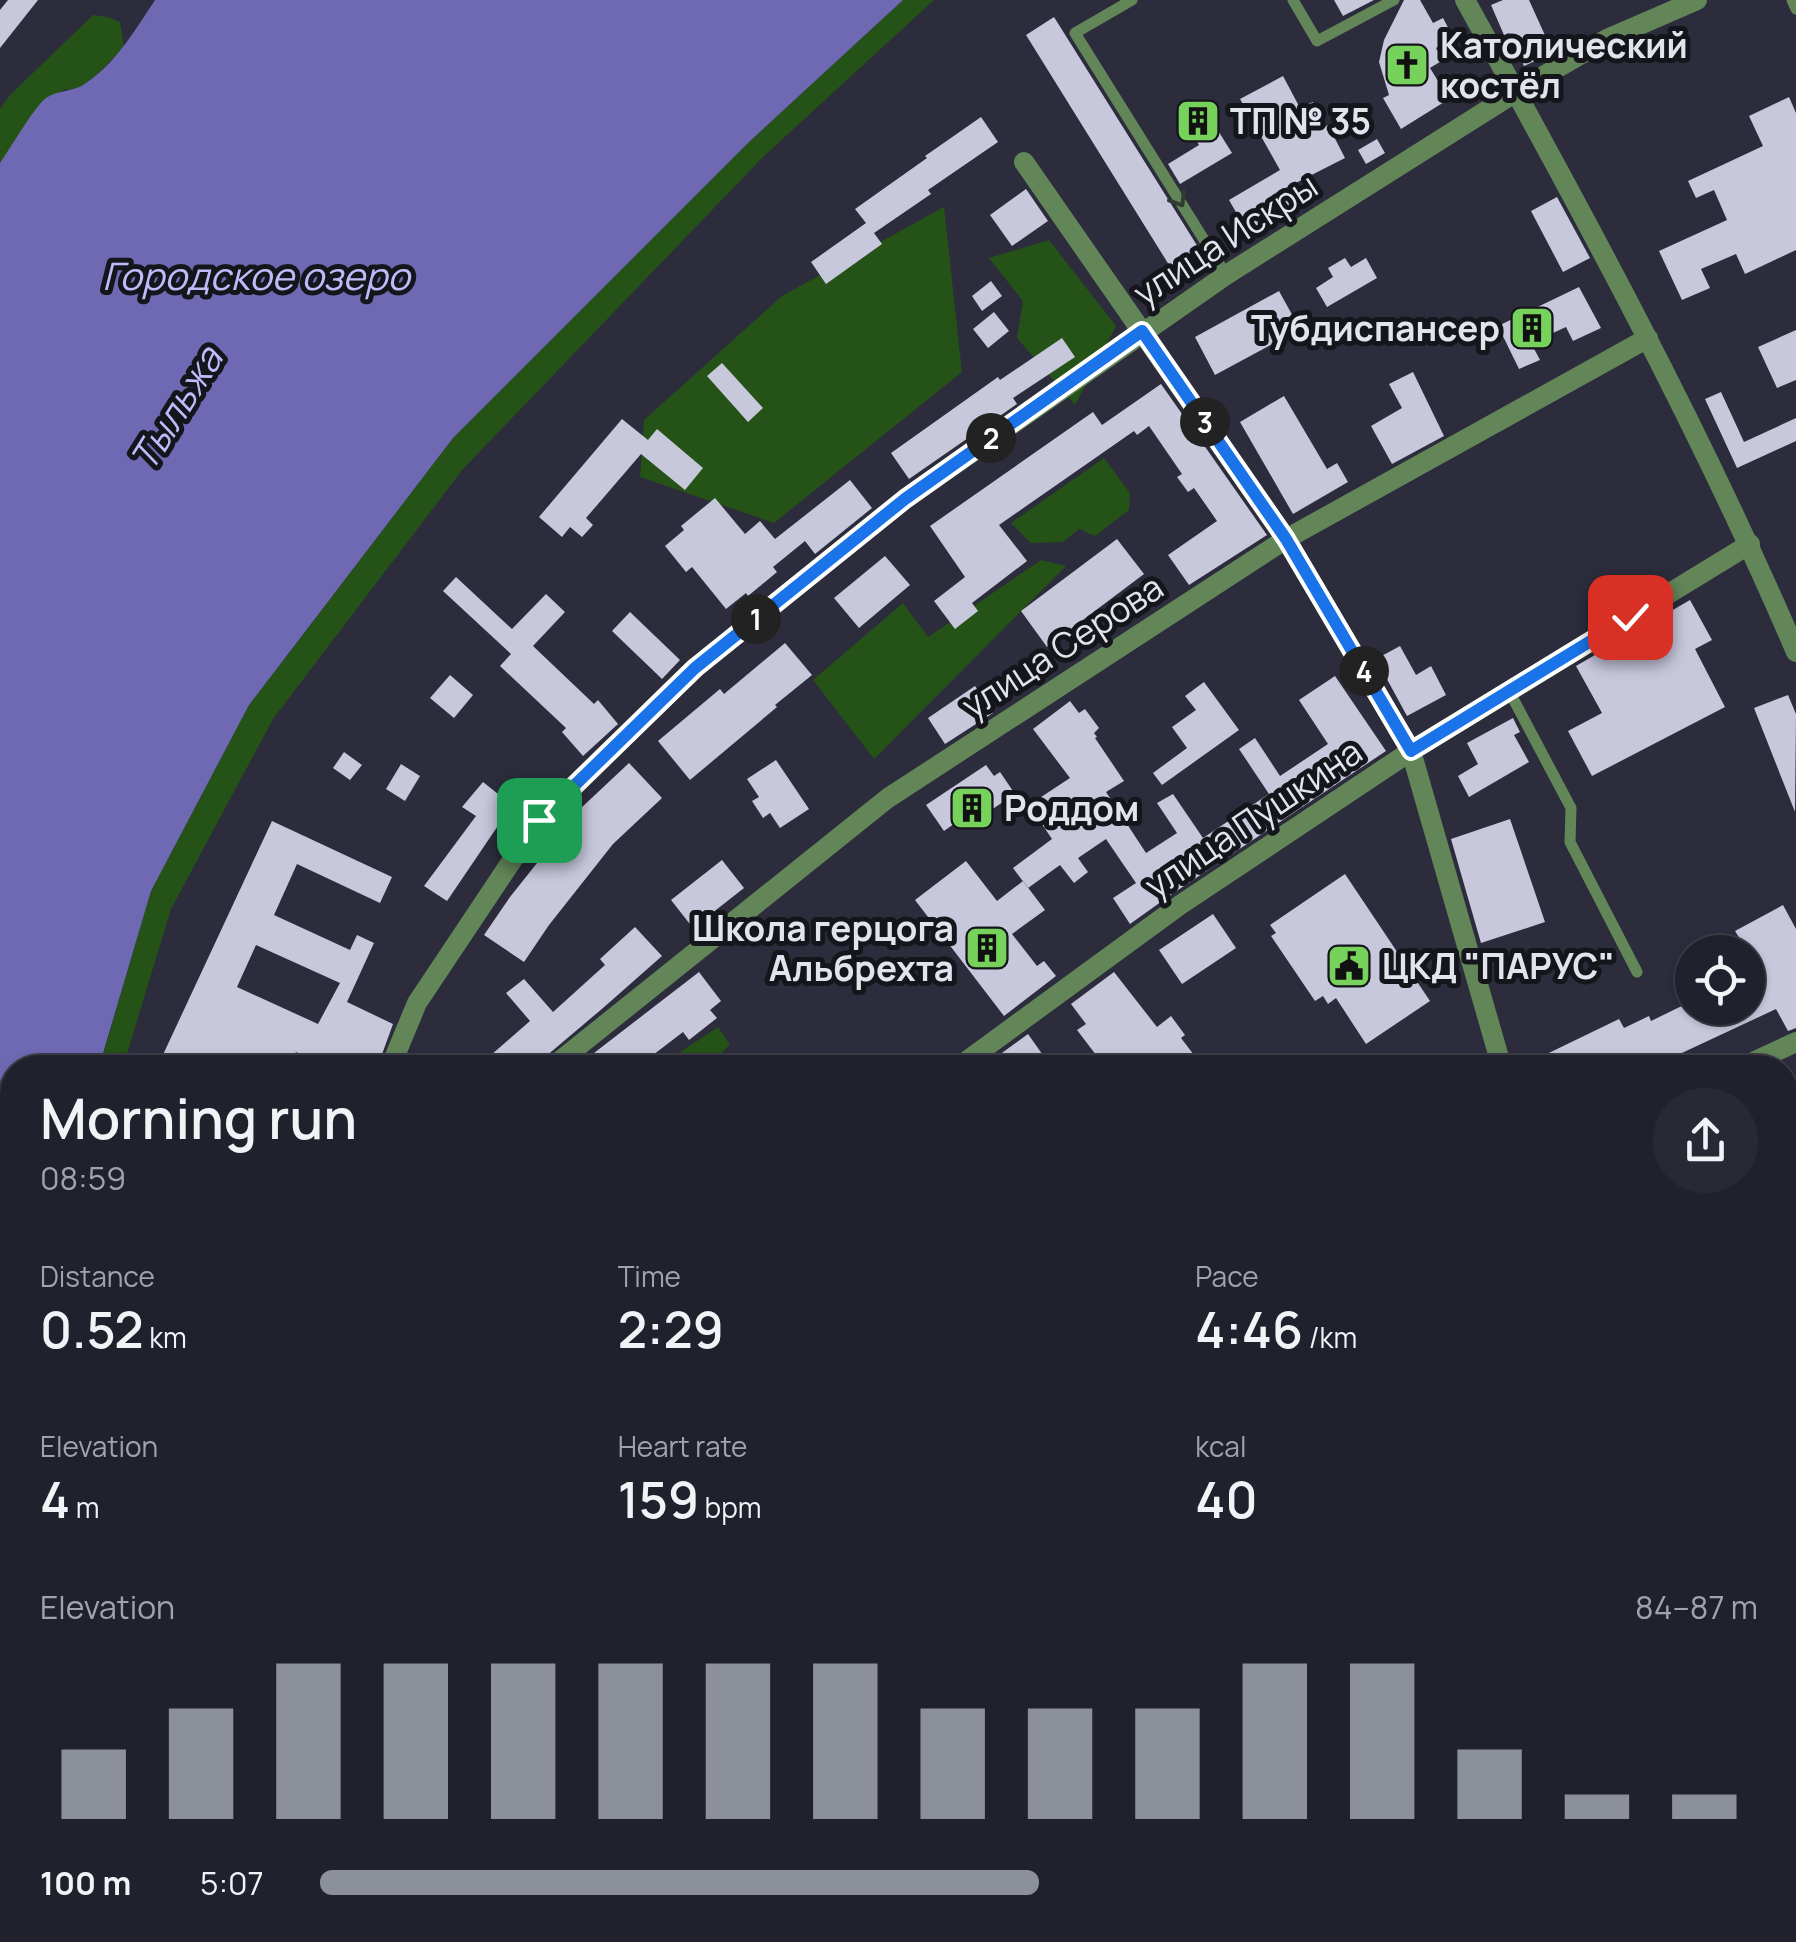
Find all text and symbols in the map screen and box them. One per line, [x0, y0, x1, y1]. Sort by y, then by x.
place label: Католический костёл [1440, 21, 1688, 109]
church icon: Католический костёл [1384, 42, 1430, 88]
place label: ТП № 35 [1230, 97, 1371, 145]
building icon: ТП № 35 [1175, 98, 1221, 144]
street label: улица Искры [1124, 161, 1326, 317]
one-way arrow [1167, 189, 1186, 207]
water label: Городское озеро [102, 249, 412, 301]
place label: Тубдиспансер [1251, 304, 1500, 352]
building icon: Тубдиспансер [1509, 305, 1555, 351]
water label: Тыльжа [117, 334, 234, 480]
pin: 3 [1180, 397, 1230, 447]
text: 3 [1197, 403, 1213, 441]
pin: 2 [966, 413, 1016, 463]
text: 2 [983, 419, 999, 457]
street label: улица Серова [952, 563, 1172, 729]
pin [1588, 575, 1673, 660]
icon: check [1603, 590, 1658, 645]
pin: 1 [731, 594, 781, 644]
text: 1 [750, 600, 762, 638]
pin: 4 [1339, 646, 1389, 696]
text: 4 [1355, 652, 1373, 690]
street label: улица Пушкина [1135, 728, 1371, 908]
pin [497, 778, 582, 863]
place label: Роддом [1004, 784, 1139, 832]
building icon: Роддом [949, 785, 995, 831]
icon: arrive [512, 793, 567, 848]
place label: Школа герцога Альбрехта [692, 904, 954, 992]
building icon: Школа герцога Альбрехта [964, 925, 1010, 971]
map controls [1675, 935, 1765, 1025]
button: locate [1675, 935, 1765, 1025]
place label: ЦКД "ПАРУС" [1382, 942, 1615, 990]
public building icon: ЦКД "ПАРУС" [1326, 943, 1372, 989]
text: Morning run [40, 1080, 357, 1156]
button: share [1653, 1088, 1758, 1193]
text: 08:59 [40, 1156, 126, 1200]
text: Distance [40, 1257, 155, 1295]
text: Time [618, 1257, 681, 1295]
text: Pace [1195, 1257, 1259, 1295]
text: 0.52 [40, 1295, 144, 1363]
text: 2:29 [618, 1295, 724, 1363]
text: 4:46 [1195, 1295, 1303, 1363]
text: km [144, 1318, 187, 1356]
text: /km [1303, 1318, 1357, 1356]
text: Elevation [40, 1427, 158, 1465]
text: Heart rate [618, 1427, 747, 1465]
text: kcal [1195, 1427, 1246, 1465]
text: 4 [40, 1465, 70, 1533]
text: 159 [618, 1465, 699, 1533]
text: 40 [1195, 1465, 1258, 1533]
text: m [70, 1488, 100, 1526]
text: bpm [699, 1488, 762, 1526]
text: Elevation [40, 1585, 175, 1629]
text: 84–87 m [1635, 1585, 1758, 1629]
text: 100 m [40, 1861, 131, 1905]
text: 5:07 [200, 1861, 264, 1905]

